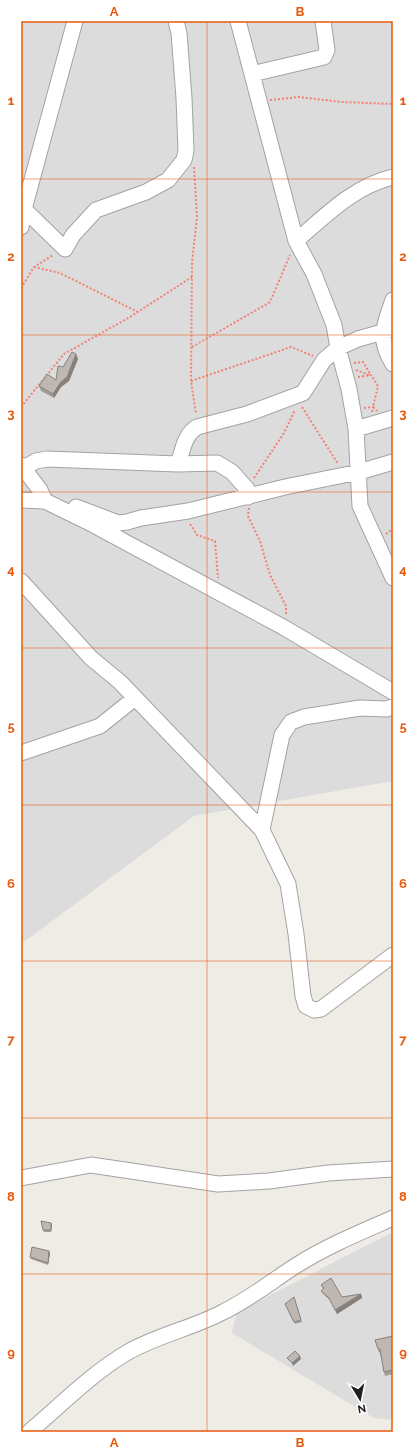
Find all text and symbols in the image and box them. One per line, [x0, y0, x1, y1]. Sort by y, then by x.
text: A [110, 4, 119, 19]
text: B [296, 4, 305, 19]
text: 1 [8, 93, 15, 108]
text: 1 [400, 93, 407, 108]
text: 2 [7, 249, 15, 264]
text: 2 [399, 249, 407, 264]
text: 3 [7, 406, 15, 421]
text: 3 [399, 406, 407, 421]
text: 4 [7, 562, 15, 577]
text: 4 [399, 562, 407, 577]
text: 5 [7, 719, 15, 734]
text: 5 [399, 719, 407, 734]
text: 6 [7, 876, 15, 891]
text: 6 [399, 876, 407, 891]
text: 7 [7, 1032, 15, 1047]
text: 7 [399, 1032, 407, 1047]
text: 8 [7, 1189, 15, 1204]
text: 8 [399, 1189, 407, 1204]
text: 9 [7, 1345, 15, 1360]
text: 9 [399, 1345, 407, 1360]
north arrow [340, 1379, 380, 1419]
text: N [356, 1401, 367, 1415]
text: A [110, 1435, 119, 1450]
text: B [296, 1435, 305, 1450]

